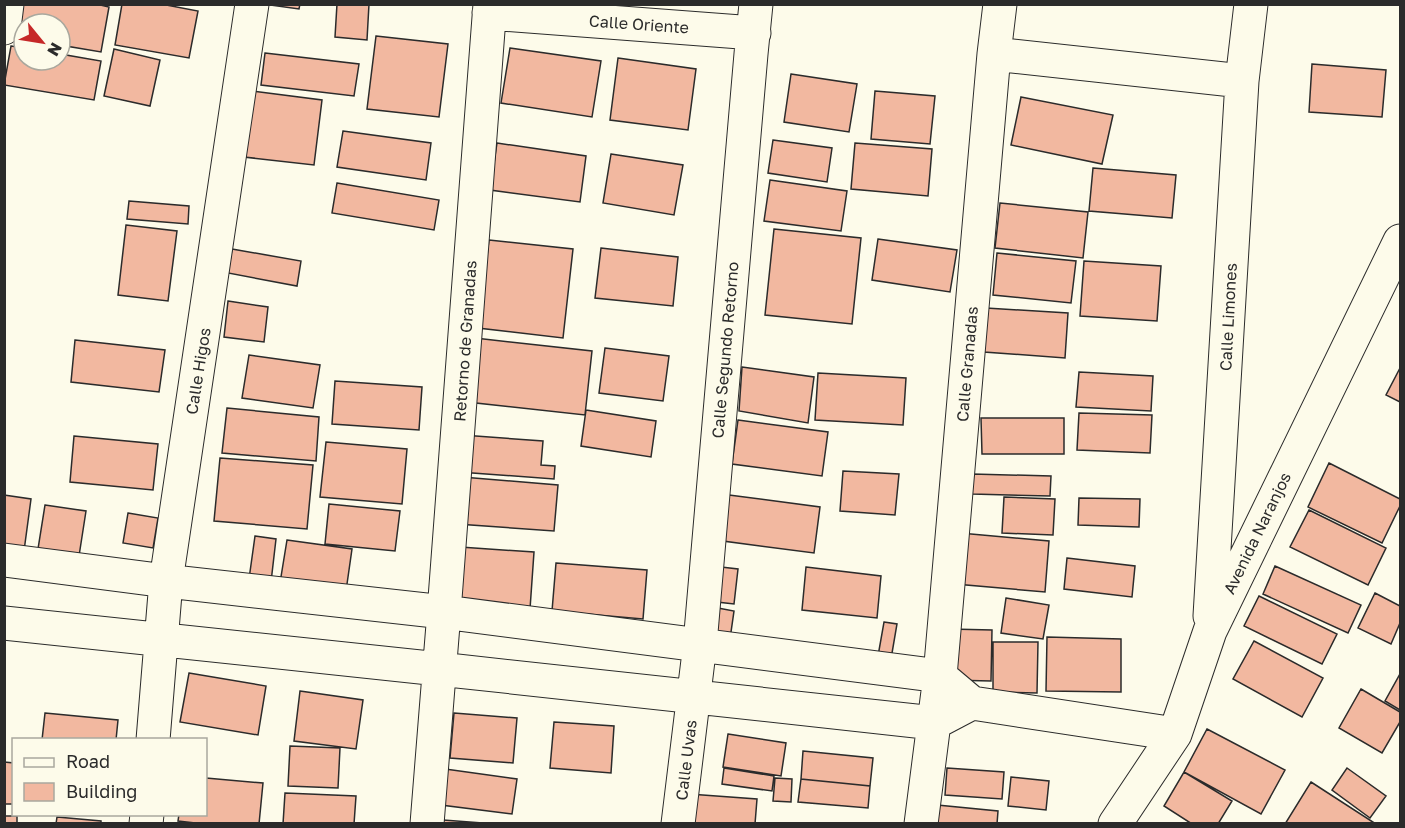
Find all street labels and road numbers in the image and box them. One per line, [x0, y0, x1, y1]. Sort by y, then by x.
street label: Calle Oriente [588, 11, 690, 37]
street label: Retorno de Granadas [449, 260, 481, 422]
street label: Calle Segundo Retorno [707, 261, 743, 439]
street label: Calle Limones [1215, 263, 1241, 371]
street label: Calle Granadas [952, 305, 982, 423]
street label: Calle Higos [181, 326, 215, 416]
street label: Avenida Naranjos [1219, 469, 1295, 597]
street label: Calle Uvas [671, 719, 701, 801]

